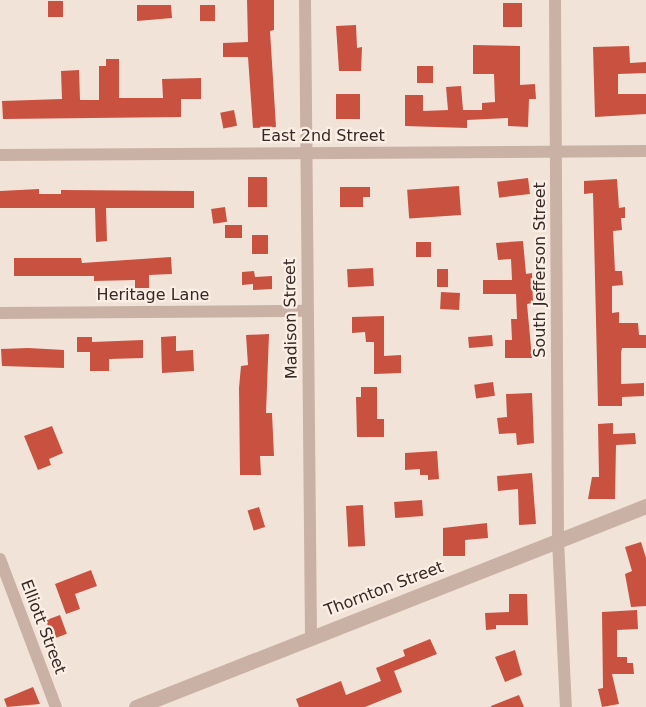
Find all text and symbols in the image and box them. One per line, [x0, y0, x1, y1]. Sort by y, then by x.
street label: East 2nd Street [261, 126, 385, 146]
street label: South Jefferson Street [530, 182, 550, 358]
street label: Madison Street [280, 259, 302, 379]
street label: Heritage Lane [97, 285, 209, 305]
street label: Thornton Street [322, 557, 446, 621]
street label: Elliott Street [16, 577, 70, 677]

